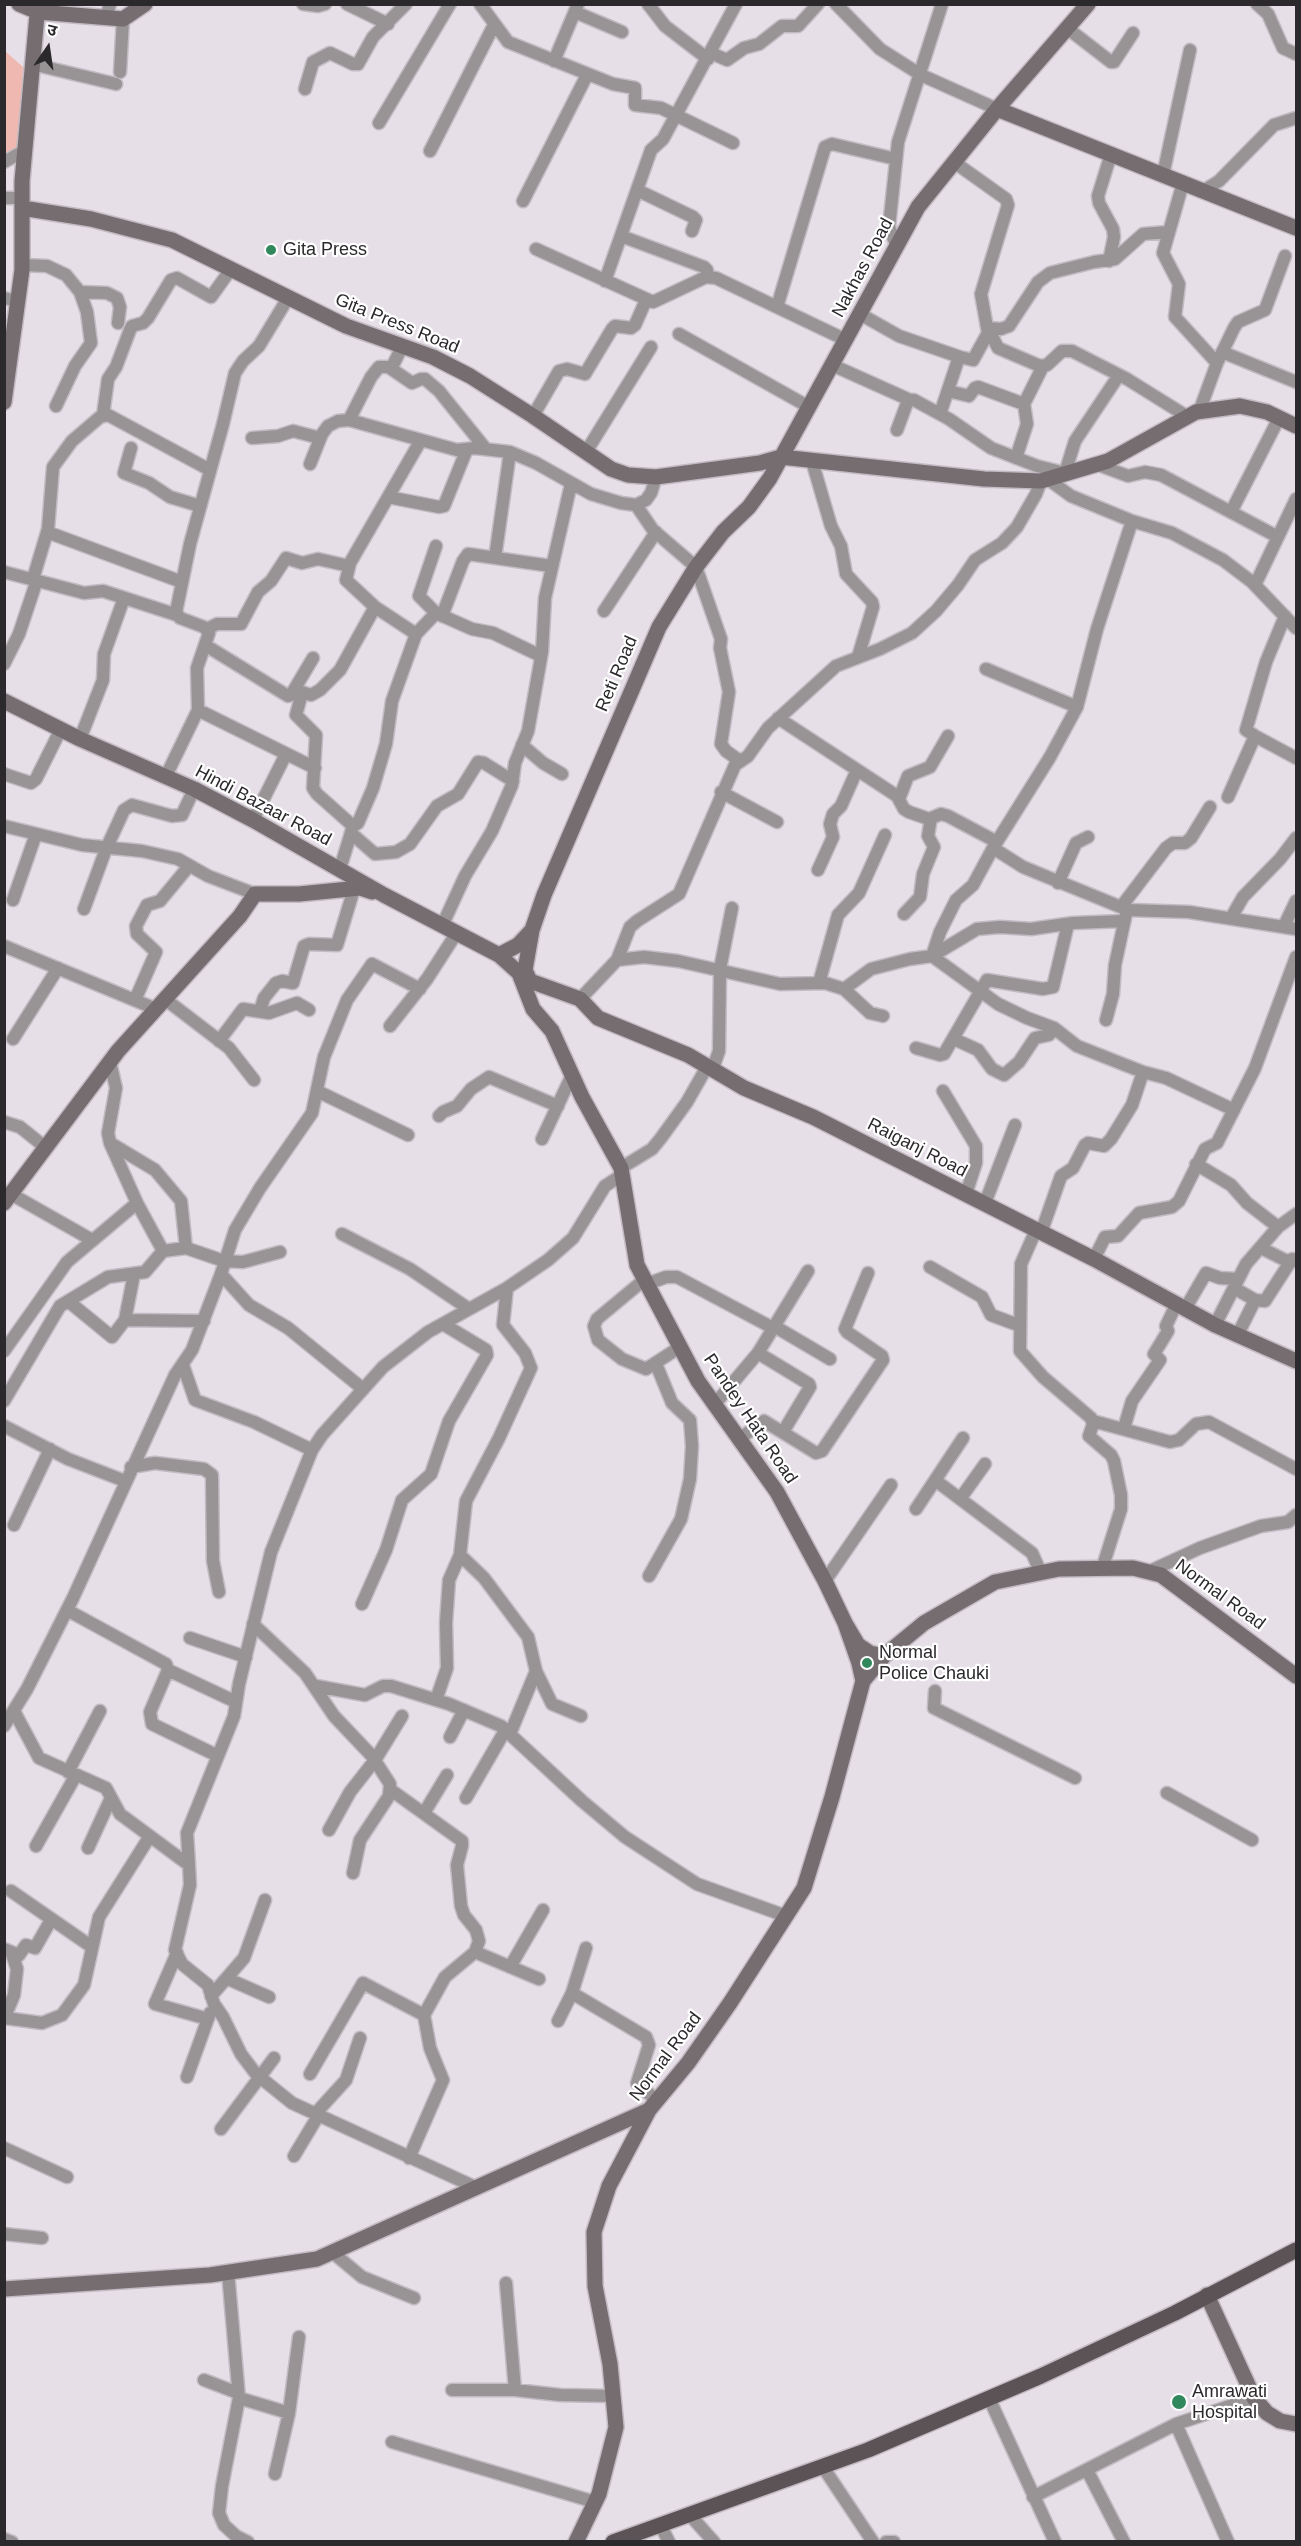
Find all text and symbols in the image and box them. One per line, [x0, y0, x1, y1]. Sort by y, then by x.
north arrow [18, 18, 78, 78]
text: उ [46, 21, 59, 39]
street label: Nakhas Road [828, 215, 898, 321]
place label: Gita Press [283, 239, 367, 261]
marker: Gita Press [264, 243, 278, 257]
street label: Gita Press Road [332, 289, 462, 359]
street label: Reti Road [591, 633, 643, 715]
street label: Hindi Bazaar Road [191, 761, 335, 851]
street label: Raiganj Road [864, 1114, 970, 1182]
street label: Pandey Hata Road [699, 1350, 801, 1488]
street label: Normal Road [1171, 1555, 1269, 1635]
place label: Normal Police Chauki [879, 1642, 989, 1684]
marker: Normal Police Chauki [860, 1656, 874, 1670]
street label: Normal Road [625, 2008, 707, 2106]
place label: Amrawati Hospital [1192, 2381, 1267, 2424]
marker: Amrawati Hospital [1170, 2393, 1188, 2411]

